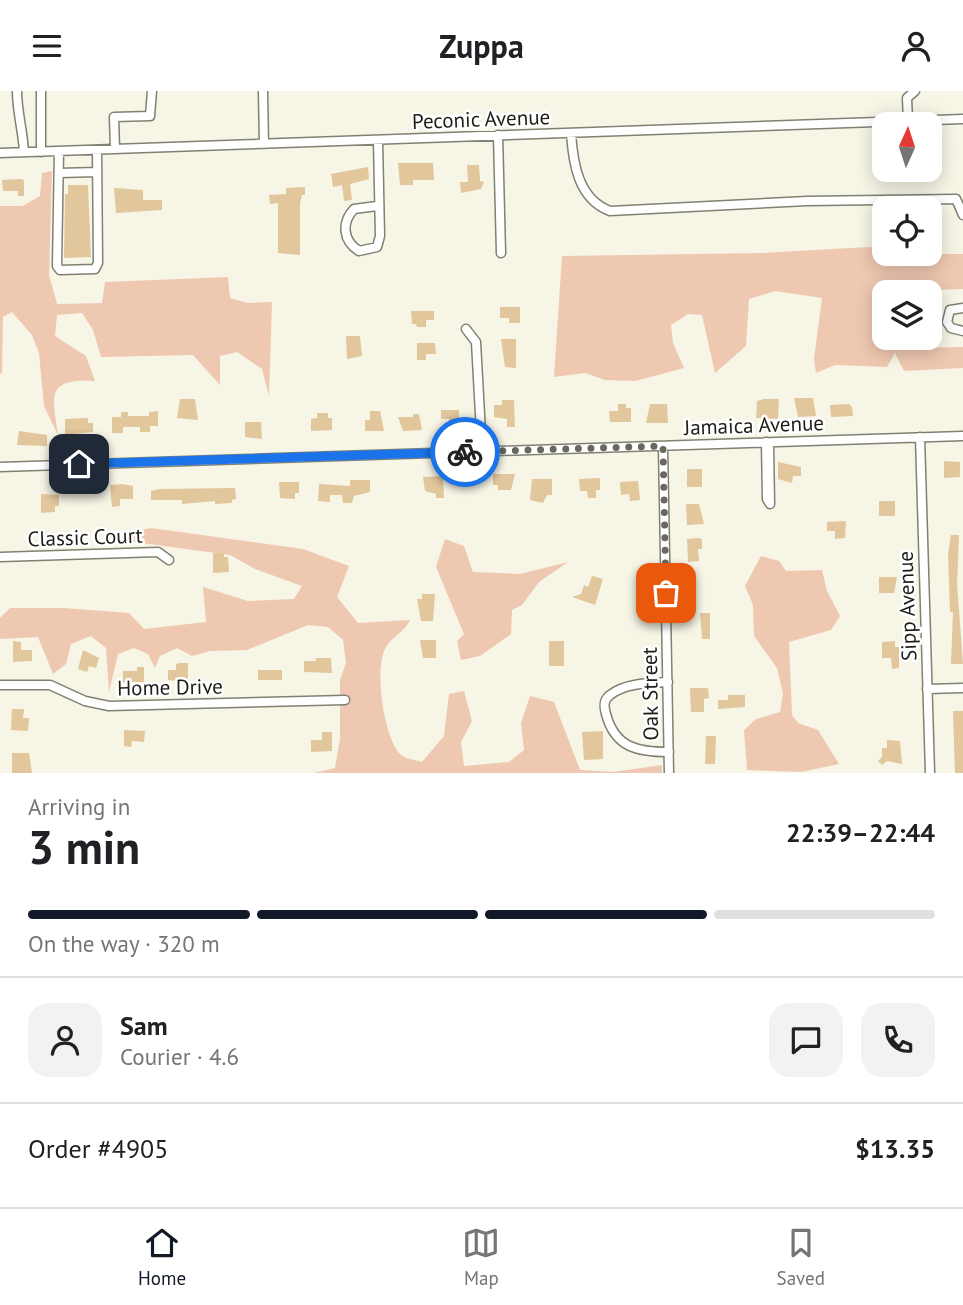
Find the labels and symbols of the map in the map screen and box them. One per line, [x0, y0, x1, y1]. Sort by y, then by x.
street label: Peconic Avenue [411, 103, 551, 135]
north arrow [872, 112, 942, 182]
street label: Jamaica Avenue [683, 409, 824, 441]
courier [430, 417, 500, 487]
pin [49, 434, 109, 494]
street label: Classic Court [27, 521, 143, 553]
street label: Sipp Avenue [892, 551, 922, 661]
pin [636, 563, 696, 623]
street label: Oak Street [636, 647, 664, 741]
street label: Home Drive [117, 673, 223, 701]

